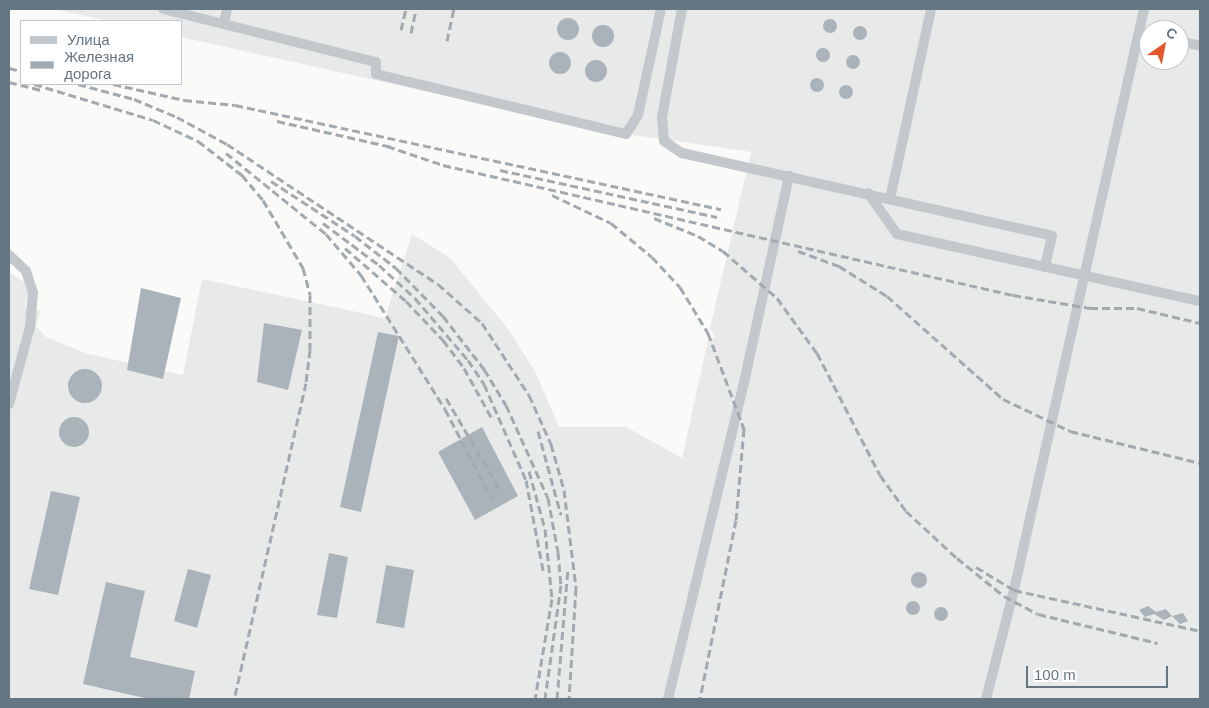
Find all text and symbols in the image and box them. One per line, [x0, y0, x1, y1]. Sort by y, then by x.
legend [20, 20, 182, 85]
north arrow [1139, 20, 1189, 70]
text: С [1163, 24, 1180, 43]
text: Улица [67, 31, 110, 48]
text: Железная дорога [64, 48, 134, 82]
scale bar [1029, 656, 1172, 688]
text: 100 m [1034, 666, 1076, 683]

